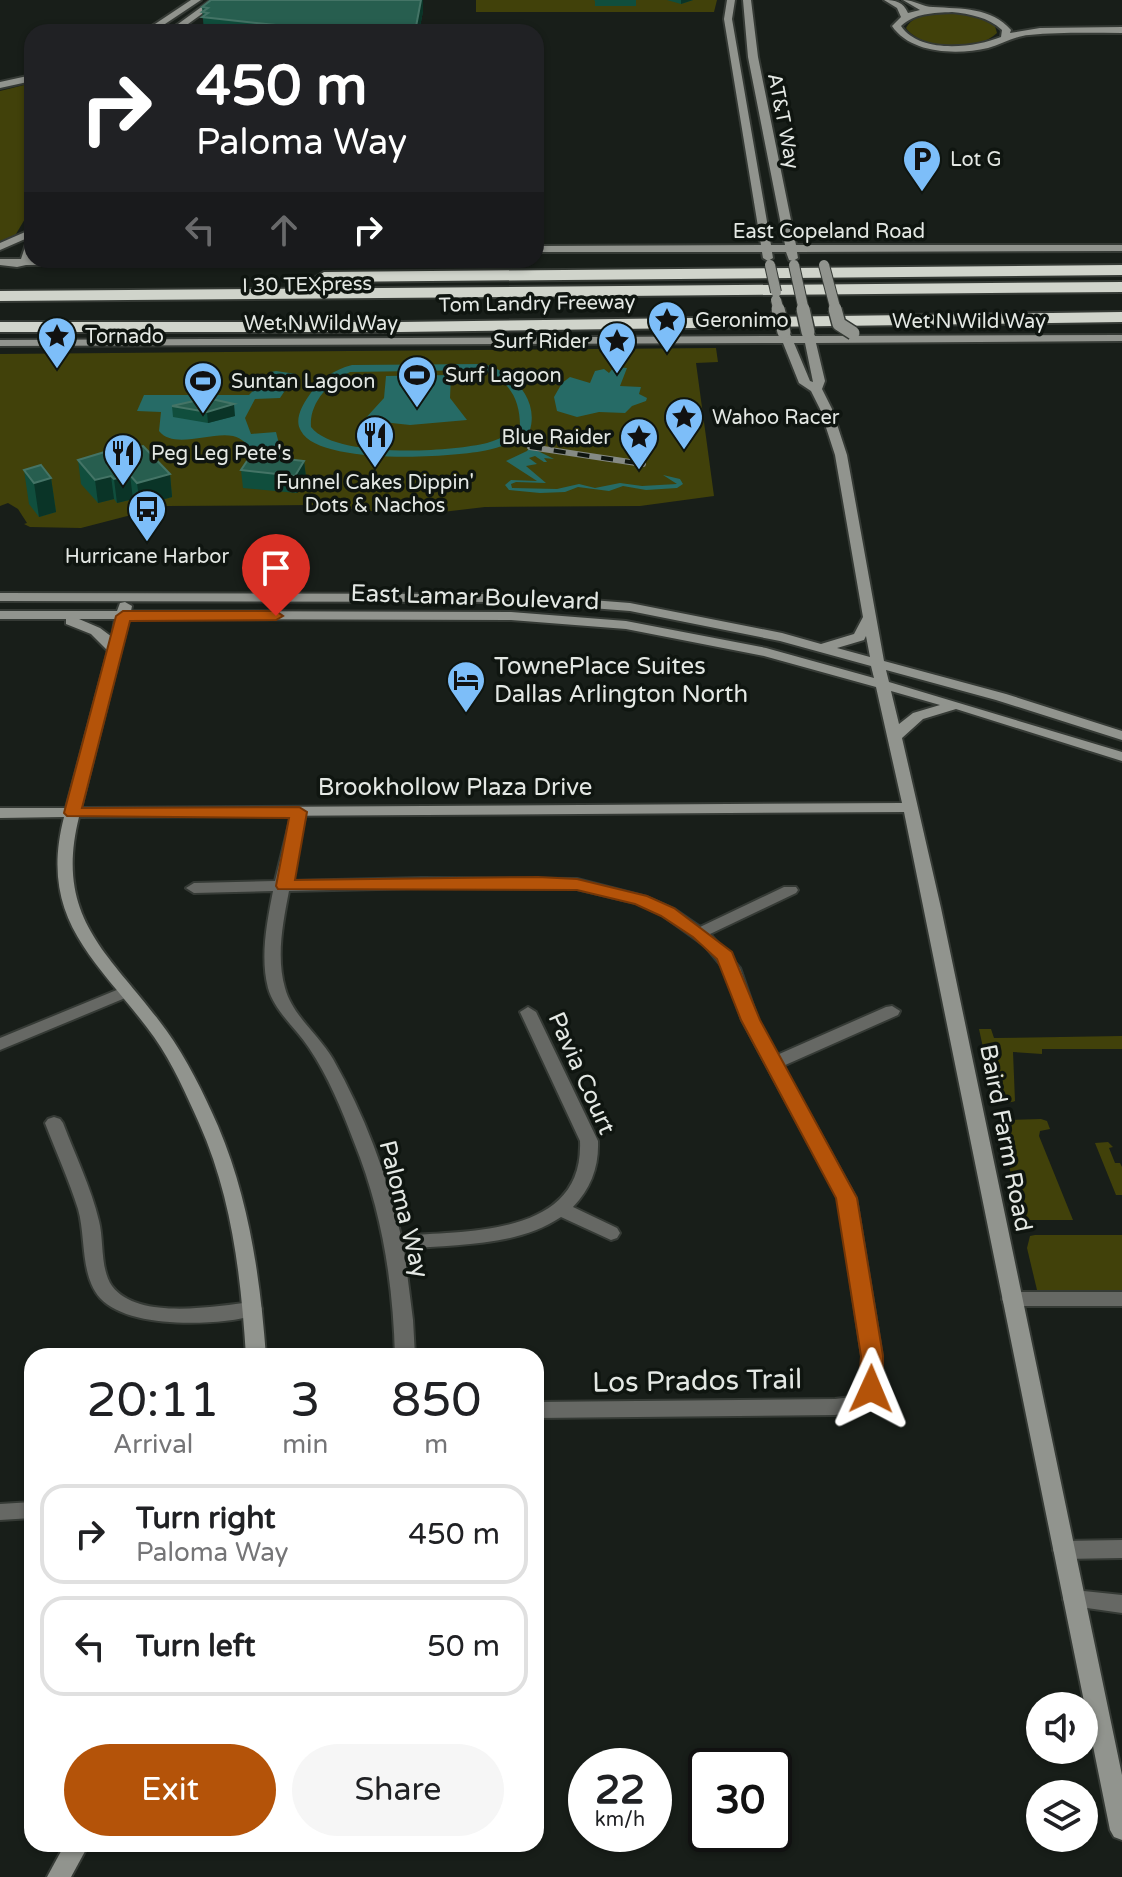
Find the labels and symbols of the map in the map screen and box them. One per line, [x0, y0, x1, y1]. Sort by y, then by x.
street label: AT&T Way [762, 71, 804, 171]
parking icon: Lot G [901, 138, 943, 193]
place label: Lot G [950, 148, 1002, 172]
street label: East Copeland Road [733, 220, 925, 244]
street label: I 30 TEXpress [242, 272, 372, 298]
street label: Tom Landry Freeway [438, 290, 636, 318]
place icon: Geronimo [646, 299, 688, 354]
place label: Geronimo [695, 309, 789, 333]
street label: Wet N Wild Way [892, 310, 1046, 334]
street label: Wet N Wild Way [244, 312, 398, 336]
place icon: Tornado [36, 315, 78, 370]
place icon: Surf Rider [596, 320, 638, 375]
place label: Tornado [85, 325, 164, 349]
place label: Surf Rider [493, 330, 589, 354]
sports icon: Surf Lagoon [396, 354, 438, 409]
sports icon: Suntan Lagoon [182, 360, 224, 415]
place label: Surf Lagoon [445, 364, 562, 388]
place label: Suntan Lagoon [231, 370, 375, 394]
place icon: Wahoo Racer [663, 396, 705, 451]
place label: Wahoo Racer [712, 406, 840, 430]
restaurant icon: Funnel Cakes Dippin' Dots & Nachos [354, 414, 396, 469]
place icon: Blue Raider [618, 416, 660, 471]
place label: Blue Raider [502, 426, 611, 450]
restaurant icon: Peg Leg Pete's [102, 432, 144, 487]
place label: Peg Leg Pete's [151, 442, 291, 466]
place label: Funnel Cakes Dippin' Dots & Nachos [276, 471, 474, 518]
bus stop icon: Hurricane Harbor [126, 488, 168, 543]
pin [242, 534, 310, 616]
place label: Hurricane Harbor [65, 545, 230, 569]
street label: East Lamar Boulevard [350, 579, 600, 616]
place label: TownePlace Suites Dallas Arlington North [494, 652, 748, 709]
hotel icon: TownePlace Suites Dallas Arlington North [445, 659, 487, 714]
street label: Brookhollow Plaza Drive [318, 773, 592, 802]
street label: Pavia Court [542, 1007, 621, 1139]
street label: Baird Farm Road [973, 1042, 1038, 1234]
street label: Paloma Way [372, 1137, 435, 1281]
position arrow [829, 1347, 913, 1431]
street label: Los Prados Trail [592, 1362, 802, 1400]
speed limit sign: 30 [688, 1748, 792, 1852]

